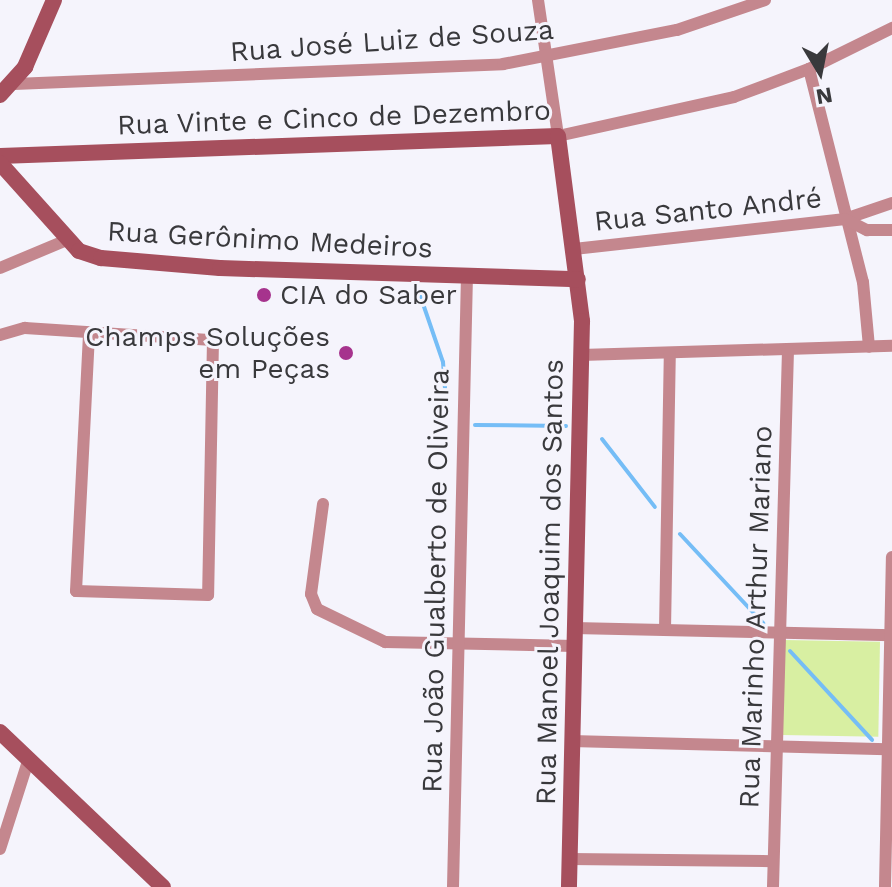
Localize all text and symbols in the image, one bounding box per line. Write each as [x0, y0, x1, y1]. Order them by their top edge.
street label: Rua José Luiz de Souza [228, 13, 556, 69]
north arrow [780, 32, 860, 112]
text: N [814, 82, 834, 110]
street label: Rua Vinte e Cinco de Dezembro [116, 94, 552, 142]
street label: Rua Santo André [592, 181, 824, 239]
street label: Rua Gerônimo Medeiros [106, 215, 434, 265]
place label: CIA do Saber [280, 278, 458, 312]
marker: CIA do Saber [255, 286, 273, 304]
place label: Champs Soluções em Peças [85, 320, 330, 386]
marker: Champs Soluções em Peças [337, 344, 355, 362]
street label: Rua Manoel Joaquim dos Santos [529, 358, 571, 806]
street label: Rua João Gualberto de Oliveira [415, 368, 457, 794]
street label: Rua Marinho Arthur Mariano [732, 424, 780, 810]

